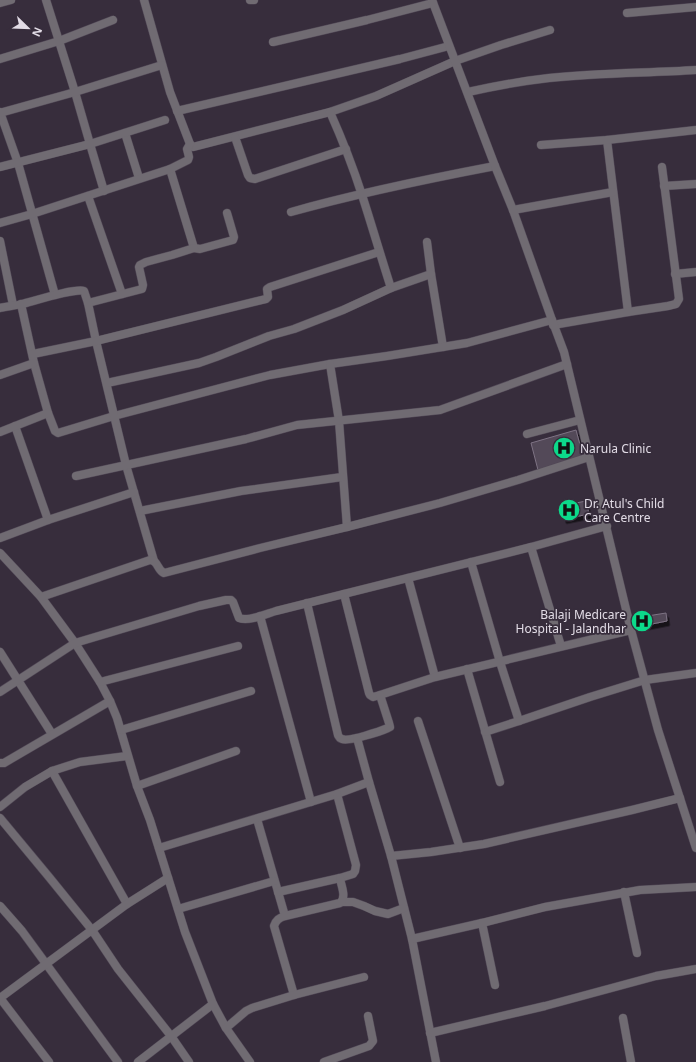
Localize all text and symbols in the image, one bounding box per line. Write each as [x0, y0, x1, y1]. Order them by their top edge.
north arrow [8, 8, 48, 48]
text: N [29, 25, 46, 39]
hospital icon: Narula Clinic [551, 435, 577, 461]
place label: Narula Clinic [580, 440, 651, 457]
place label: Dr. Atul's Child Care Centre [584, 495, 664, 526]
hospital icon: Dr. Atul's Child Care Centre [556, 497, 582, 523]
place label: Balaji Medicare Hospital - Jalandhar [516, 606, 626, 637]
hospital icon: Balaji Medicare Hospital - Jalandhar [629, 608, 655, 634]

